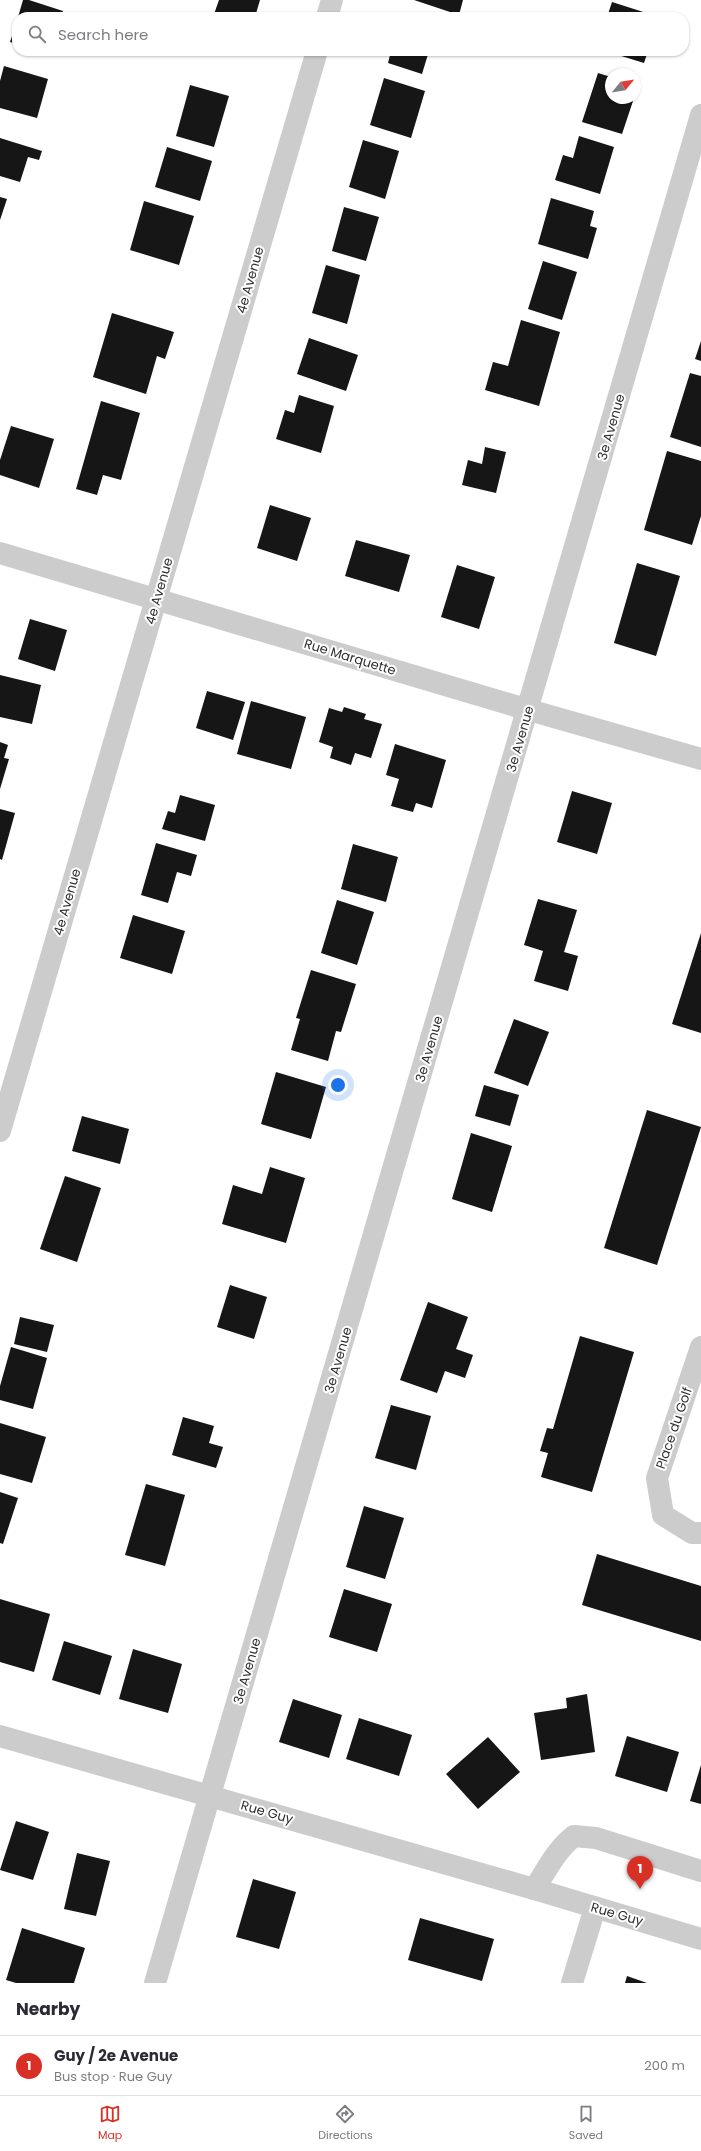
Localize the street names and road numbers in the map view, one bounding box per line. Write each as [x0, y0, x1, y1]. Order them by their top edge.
street label: 4e Avenue [231, 244, 269, 316]
street label: 3e Avenue [592, 392, 630, 462]
street label: 4e Avenue [140, 555, 178, 627]
street label: Rue Marquette [302, 634, 398, 680]
street label: 3e Avenue [501, 704, 539, 774]
street label: 4e Avenue [48, 866, 86, 938]
street label: 3e Avenue [410, 1014, 448, 1084]
street label: 3e Avenue [319, 1325, 357, 1395]
street label: Place du Golf [651, 1385, 697, 1471]
street label: 3e Avenue [228, 1636, 266, 1706]
street label: Rue Guy [239, 1795, 296, 1829]
street label: Rue Guy [589, 1897, 646, 1931]

